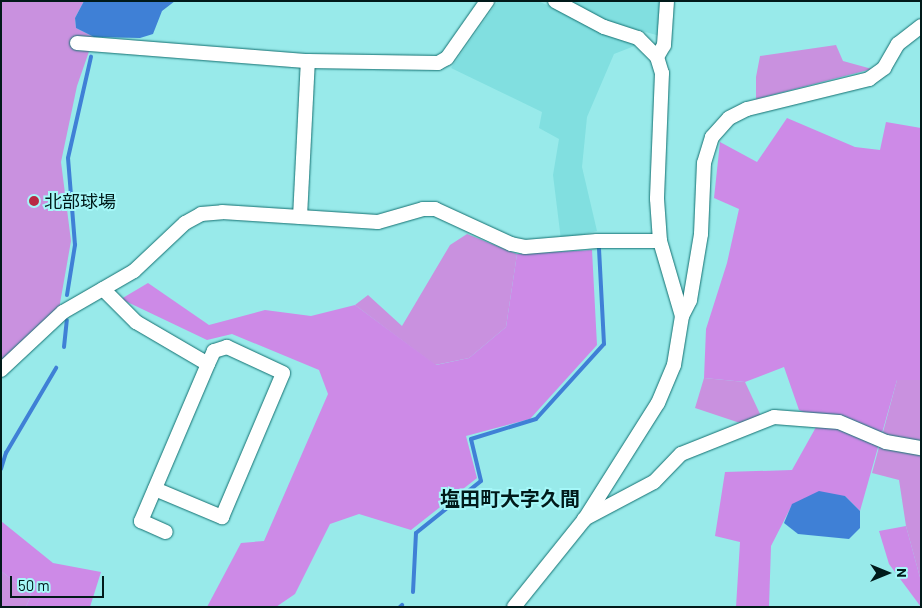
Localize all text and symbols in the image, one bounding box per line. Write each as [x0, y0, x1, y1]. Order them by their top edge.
place label: 北部球場 [44, 190, 116, 212]
marker: 北部球場 [28, 195, 40, 207]
district label: 塩田町大字久間 [440, 486, 580, 510]
north arrow [862, 548, 912, 598]
scale bar [12, 566, 106, 598]
text: N [894, 568, 911, 578]
text: 50 m [18, 576, 50, 594]

